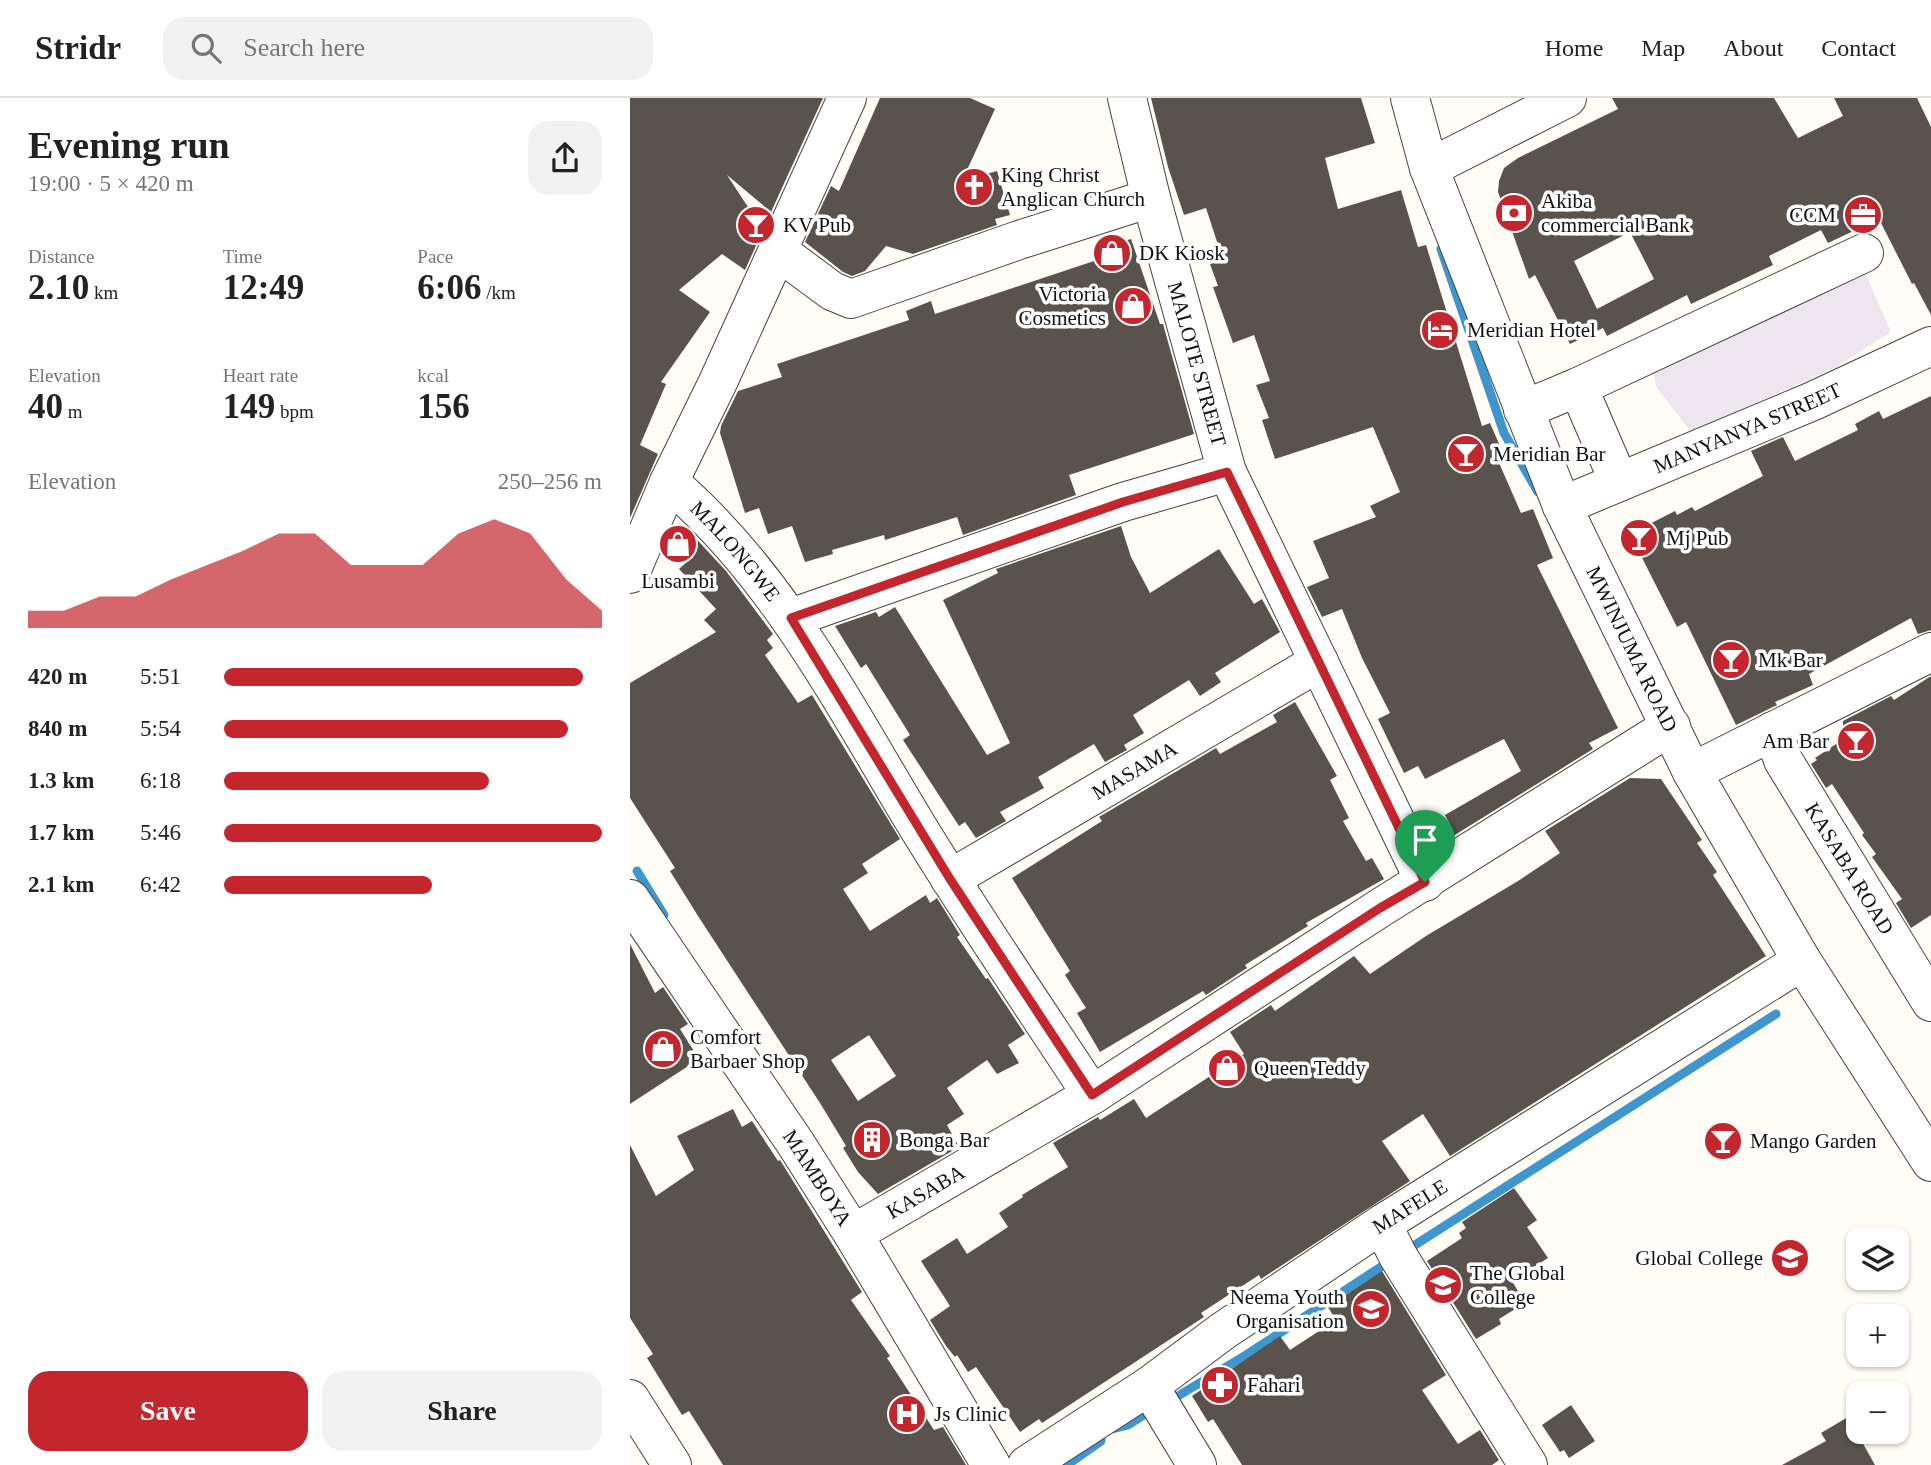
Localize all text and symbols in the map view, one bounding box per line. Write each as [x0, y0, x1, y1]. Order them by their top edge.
search box [163, 17, 653, 80]
icon: search [187, 29, 225, 67]
text: Stridr [35, 30, 121, 66]
text: Search here [243, 33, 365, 62]
text: Home [1545, 35, 1603, 61]
text: Map [1641, 35, 1685, 61]
text: About [1723, 35, 1783, 61]
text: Contact [1821, 35, 1896, 61]
button: share [528, 121, 602, 195]
text: Evening run [28, 124, 230, 166]
place label: King Christ Anglican Church [1001, 163, 1146, 211]
church icon: King Christ Anglican Church [953, 166, 995, 208]
text: 19:00 · 5 × 420 m [28, 171, 194, 196]
place label: Akiba commercial Bank [1541, 189, 1690, 237]
bank icon: Akiba commercial Bank [1493, 192, 1535, 234]
office icon: CCM [1842, 194, 1884, 236]
place label: CCM [1789, 203, 1836, 227]
bar icon: KV Pub [735, 204, 777, 246]
place label: KV Pub [783, 213, 851, 237]
shop icon: DK Kiosk [1091, 232, 1133, 274]
place label: DK Kiosk [1139, 241, 1225, 265]
text: Distance [28, 246, 94, 267]
text: Time [223, 246, 262, 267]
text: Pace [417, 246, 453, 267]
text: 2.10 [28, 268, 89, 307]
text: 12:49 [223, 268, 304, 307]
text: 6:06 [417, 268, 481, 307]
street label: MALOTE STREET [1163, 279, 1231, 449]
text: km [89, 282, 118, 303]
text: /km [481, 282, 516, 303]
place label: Victoria Cosmetics [1019, 282, 1107, 330]
shop icon: Victoria Cosmetics [1112, 285, 1154, 327]
hotel icon: Meridian Hotel [1419, 309, 1461, 351]
place label: Meridian Hotel [1467, 318, 1596, 342]
text: Elevation [28, 365, 101, 386]
text: Heart rate [223, 365, 298, 386]
text: kcal [417, 365, 449, 386]
street label: MANYANYA STREET [1650, 378, 1845, 478]
text: 40 [28, 387, 63, 426]
text: 149 [223, 387, 275, 426]
text: 156 [417, 387, 470, 426]
text: m [63, 401, 83, 422]
text: bpm [275, 401, 314, 422]
bar icon: Meridian Bar [1445, 433, 1487, 475]
place label: Meridian Bar [1493, 442, 1606, 466]
text: Elevation [28, 469, 116, 494]
text: 250–256 m [498, 469, 602, 494]
street label: MALONGWE [686, 496, 785, 606]
bar icon: Mj Pub [1618, 517, 1660, 559]
shop icon: Lusambi [657, 523, 699, 565]
place label: Mj Pub [1666, 526, 1728, 550]
street label: MWINJUMA ROAD [1581, 562, 1683, 736]
place label: Lusambi [641, 569, 715, 593]
bar icon: Mk Bar [1710, 639, 1752, 681]
place label: Mk Bar [1758, 648, 1823, 672]
text: 420 m [28, 664, 87, 689]
text: 5:51 [140, 664, 181, 689]
text: 840 m [28, 716, 87, 741]
text: 5:54 [140, 716, 181, 741]
bar icon: Am Bar [1835, 720, 1877, 762]
place label: Am Bar [1762, 729, 1829, 753]
street label: MASAMA [1088, 736, 1182, 805]
text: 1.3 km [28, 768, 94, 793]
text: 6:18 [140, 768, 181, 793]
street label: KASABA ROAD [1800, 798, 1899, 939]
pin [1395, 810, 1455, 882]
text: 1.7 km [28, 820, 94, 845]
text: 5:46 [140, 820, 181, 845]
icon: arrive [1406, 821, 1444, 859]
text: 2.1 km [28, 872, 94, 897]
text: 6:42 [140, 872, 181, 897]
place label: Comfort Barbaer Shop [690, 1025, 805, 1073]
shop icon: Comfort Barbaer Shop [642, 1028, 684, 1070]
shop icon: Queen Teddy [1206, 1047, 1248, 1089]
place label: Queen Teddy [1254, 1056, 1366, 1080]
building icon: Bonga Bar [851, 1119, 893, 1161]
bar icon: Mango Garden [1702, 1120, 1744, 1162]
street label: MAMBOYA [778, 1125, 857, 1231]
place label: Bonga Bar [899, 1128, 989, 1152]
place label: Mango Garden [1750, 1129, 1877, 1153]
street label: KASABA [882, 1159, 970, 1224]
street label: MAFELE [1368, 1174, 1452, 1239]
map controls [1846, 1227, 1909, 1444]
button: layers [1846, 1227, 1909, 1290]
school or university icon: Global College [1769, 1237, 1811, 1279]
place label: Global College [1635, 1246, 1763, 1270]
place label: The Global College [1470, 1261, 1565, 1309]
school or university icon: The Global College [1422, 1264, 1464, 1306]
place label: Neema Youth Organisation [1230, 1285, 1344, 1333]
school or university icon: Neema Youth Organisation [1350, 1288, 1392, 1330]
button: + [1846, 1304, 1909, 1367]
pharmacy icon: Fahari [1199, 1364, 1241, 1406]
button: Save [28, 1371, 308, 1451]
button: Share [322, 1371, 602, 1451]
place label: Fahari [1247, 1373, 1301, 1397]
button: − [1846, 1381, 1909, 1444]
hospital icon: Js Clinic [886, 1393, 928, 1435]
place label: Js Clinic [934, 1402, 1007, 1426]

